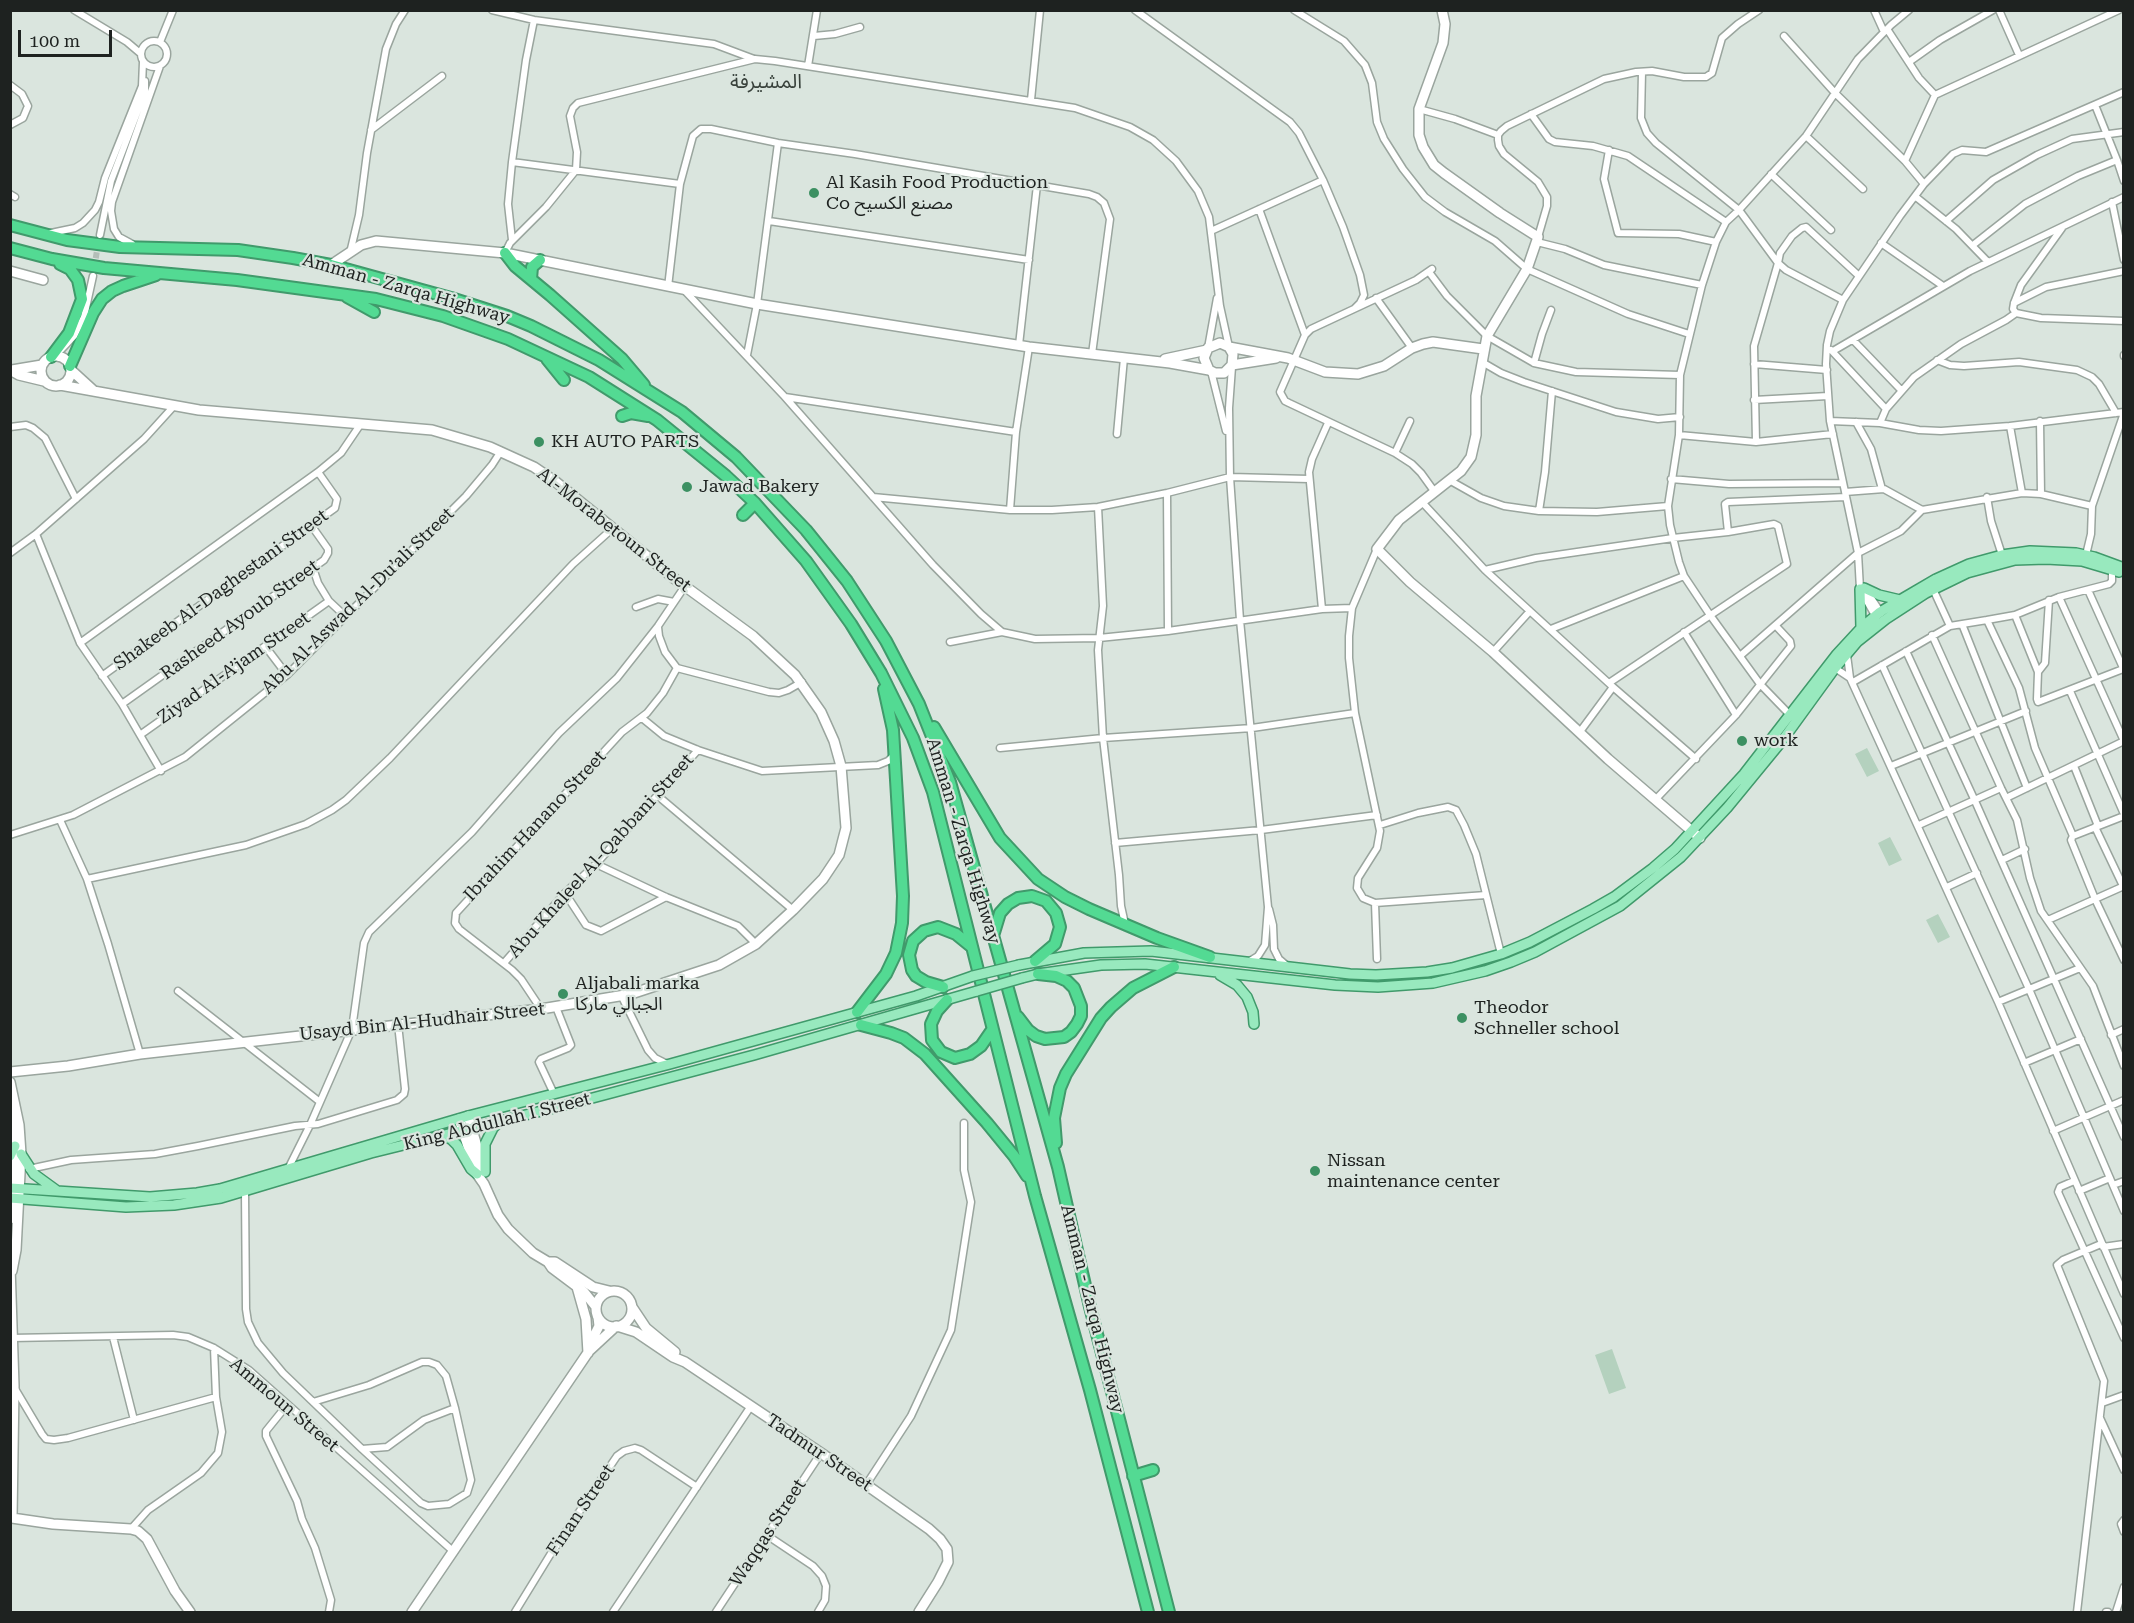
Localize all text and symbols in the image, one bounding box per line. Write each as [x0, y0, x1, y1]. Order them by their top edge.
scale bar [21, 18, 116, 56]
text: 100 m [29, 30, 80, 51]
district label: المشيرفة [730, 70, 802, 94]
place label: Al Kasih Food Production Co مصنع الكسيح [826, 172, 1048, 214]
marker: Al Kasih Food Production Co مصنع الكسيح [807, 186, 821, 200]
street label: Amman - Zarqa Highway [300, 249, 512, 329]
place label: KH AUTO PARTS [551, 431, 699, 453]
marker: KH AUTO PARTS [532, 435, 546, 449]
street label: Al-Morabetoun Street [533, 463, 695, 597]
place label: Jawad Bakery [699, 476, 819, 498]
marker: Jawad Bakery [680, 480, 694, 494]
street label: Abu Al-Aswad Al-Du’ali Street [257, 503, 459, 699]
street label: Shakeeb Al-Daghestani Street [110, 505, 332, 675]
street label: Rasheed Ayoub Street [157, 555, 323, 685]
street label: Ziyad Al-A’jam Street [154, 607, 314, 729]
place label: work [1754, 730, 1798, 752]
marker: work [1735, 734, 1749, 748]
street label: Amman - Zarqa Highway [921, 735, 1005, 947]
street label: Ibrahim Hanano Street [459, 746, 611, 906]
street label: Abu Khaleel Al-Qabbani Street [504, 750, 698, 962]
place label: Aljabali marka الجبالي ماركا [575, 973, 700, 1016]
marker: Aljabali marka الجبالي ماركا [556, 987, 570, 1001]
place label: Theodor Schneller school [1474, 997, 1619, 1040]
street label: Usayd Bin Al-Hudhair Street [298, 998, 546, 1046]
marker: Theodor Schneller school [1455, 1011, 1469, 1025]
street label: King Abdullah I Street [401, 1088, 593, 1156]
place label: Nissan maintenance center [1327, 1150, 1500, 1192]
marker: Nissan maintenance center [1308, 1164, 1322, 1178]
street label: Amman - Zarqa Highway [1056, 1202, 1128, 1416]
street label: Ammoun Street [225, 1353, 343, 1457]
street label: Tadmur Street [762, 1410, 876, 1496]
street label: Finan Street [542, 1460, 620, 1560]
street label: Waqqas Street [725, 1475, 811, 1591]

